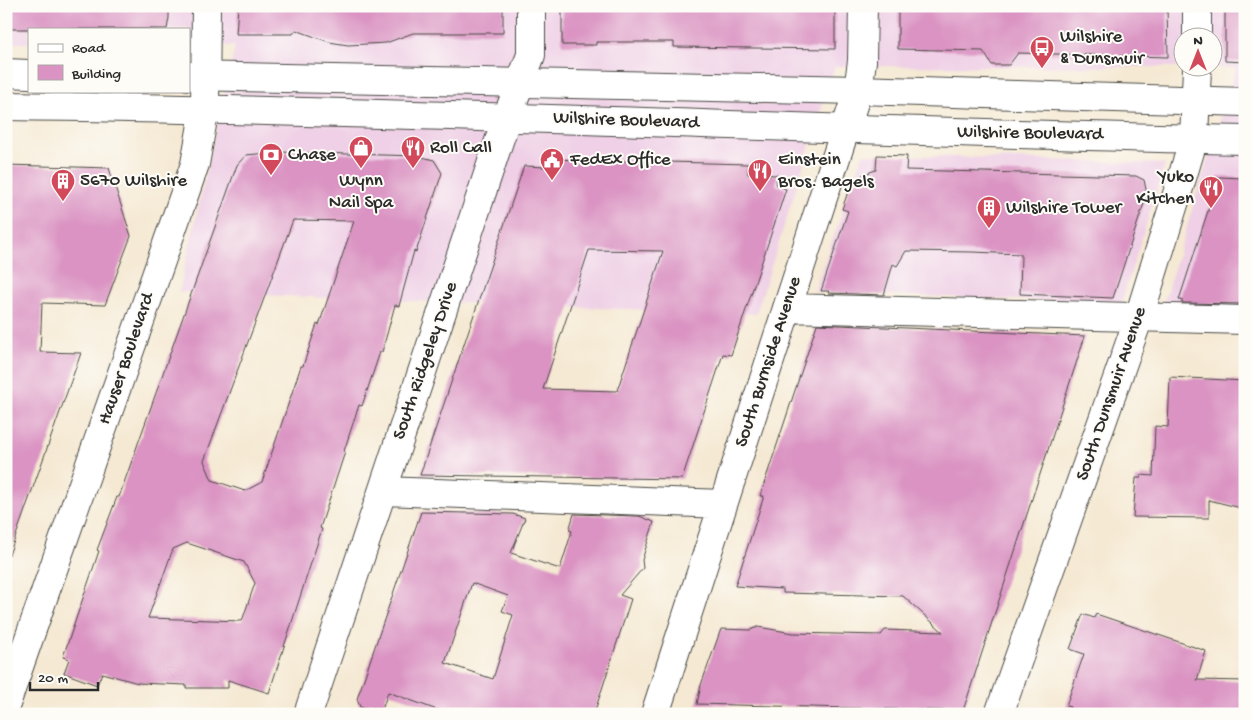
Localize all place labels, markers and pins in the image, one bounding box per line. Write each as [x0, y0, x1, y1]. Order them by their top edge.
place label: Wilshire & Dunsmuir [1060, 26, 1146, 71]
bus stop icon: Wilshire & Dunsmuir [1029, 35, 1055, 69]
shop icon: Wynn Nail Spa [348, 135, 374, 169]
restaurant icon: Roll Call [400, 135, 426, 169]
place label: Roll Call [430, 137, 492, 160]
bank icon: Chase [258, 142, 284, 176]
place label: Chase [288, 144, 336, 167]
public building icon: FedEx Office [539, 147, 565, 181]
place label: FedEx Office [569, 149, 671, 172]
place label: Einstein Bros. Bagels [777, 149, 875, 194]
restaurant icon: Einstein Bros. Bagels [747, 158, 773, 192]
place label: Yuko Kitchen [1136, 166, 1194, 211]
building icon: 5670 Wilshire [50, 168, 76, 202]
place label: 5670 Wilshire [80, 170, 187, 193]
place label: Wynn Nail Spa [329, 170, 395, 215]
restaurant icon: Yuko Kitchen [1198, 175, 1224, 209]
building icon: Wilshire Tower [976, 195, 1002, 229]
place label: Wilshire Tower [1006, 197, 1124, 220]

